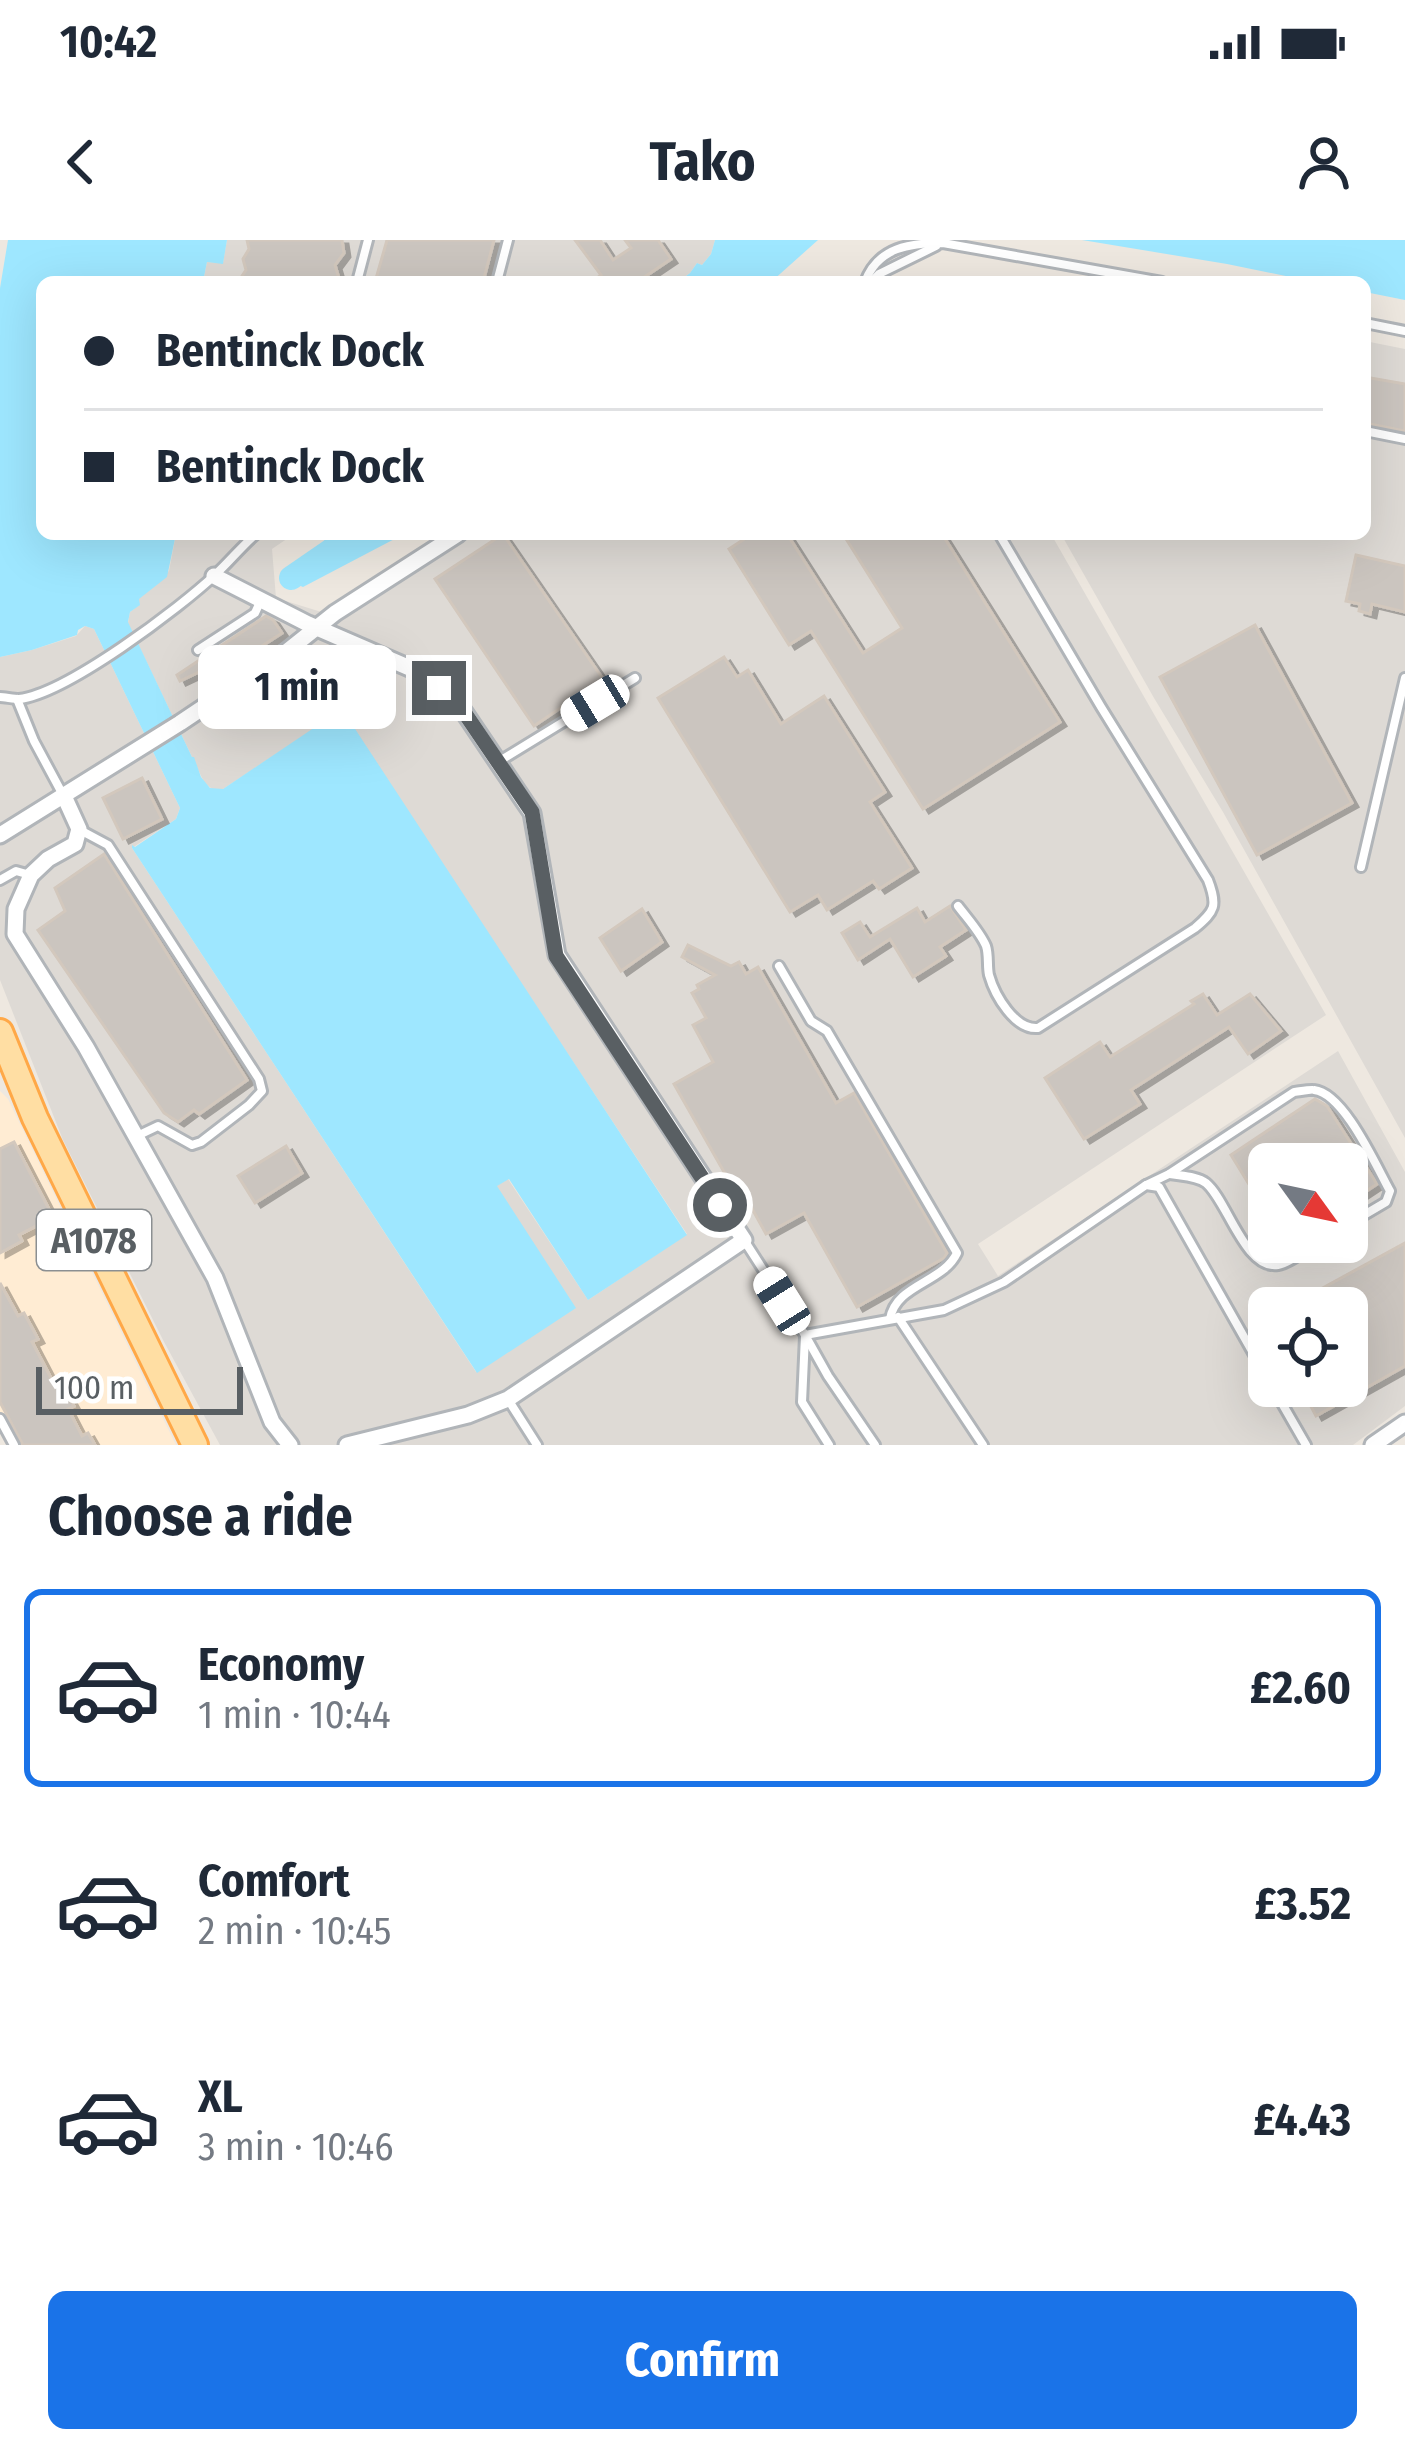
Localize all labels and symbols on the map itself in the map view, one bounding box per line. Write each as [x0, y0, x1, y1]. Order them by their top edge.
callout: 1 min [199, 646, 397, 730]
route end [412, 661, 466, 715]
car [555, 669, 635, 737]
north arrow [1248, 1143, 1368, 1263]
route start [693, 1178, 747, 1232]
road number: A1078 [37, 1210, 151, 1270]
car [748, 1261, 816, 1341]
scale bar [36, 1361, 243, 1414]

